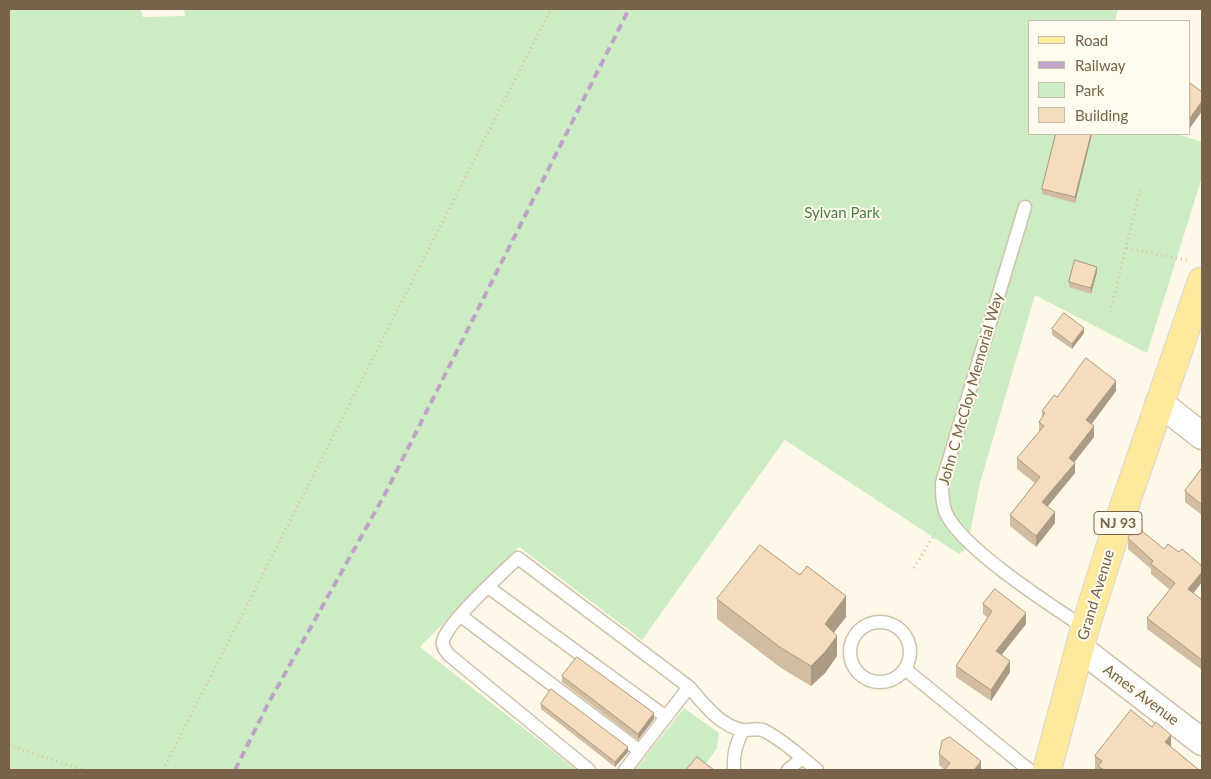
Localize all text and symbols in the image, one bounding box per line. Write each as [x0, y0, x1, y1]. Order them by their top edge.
legend [1028, 20, 1191, 135]
text: Road [1075, 31, 1108, 49]
text: Railway [1075, 56, 1126, 74]
text: Park [1075, 81, 1104, 99]
text: Building [1075, 106, 1128, 124]
park label: Sylvan Park [804, 204, 880, 222]
street label: John C McCloy Memorial Way [935, 291, 1007, 487]
road number: NJ 93 [1094, 512, 1142, 534]
street label: Grand Avenue [1074, 547, 1118, 643]
street label: Ames Avenue [1099, 661, 1183, 729]

